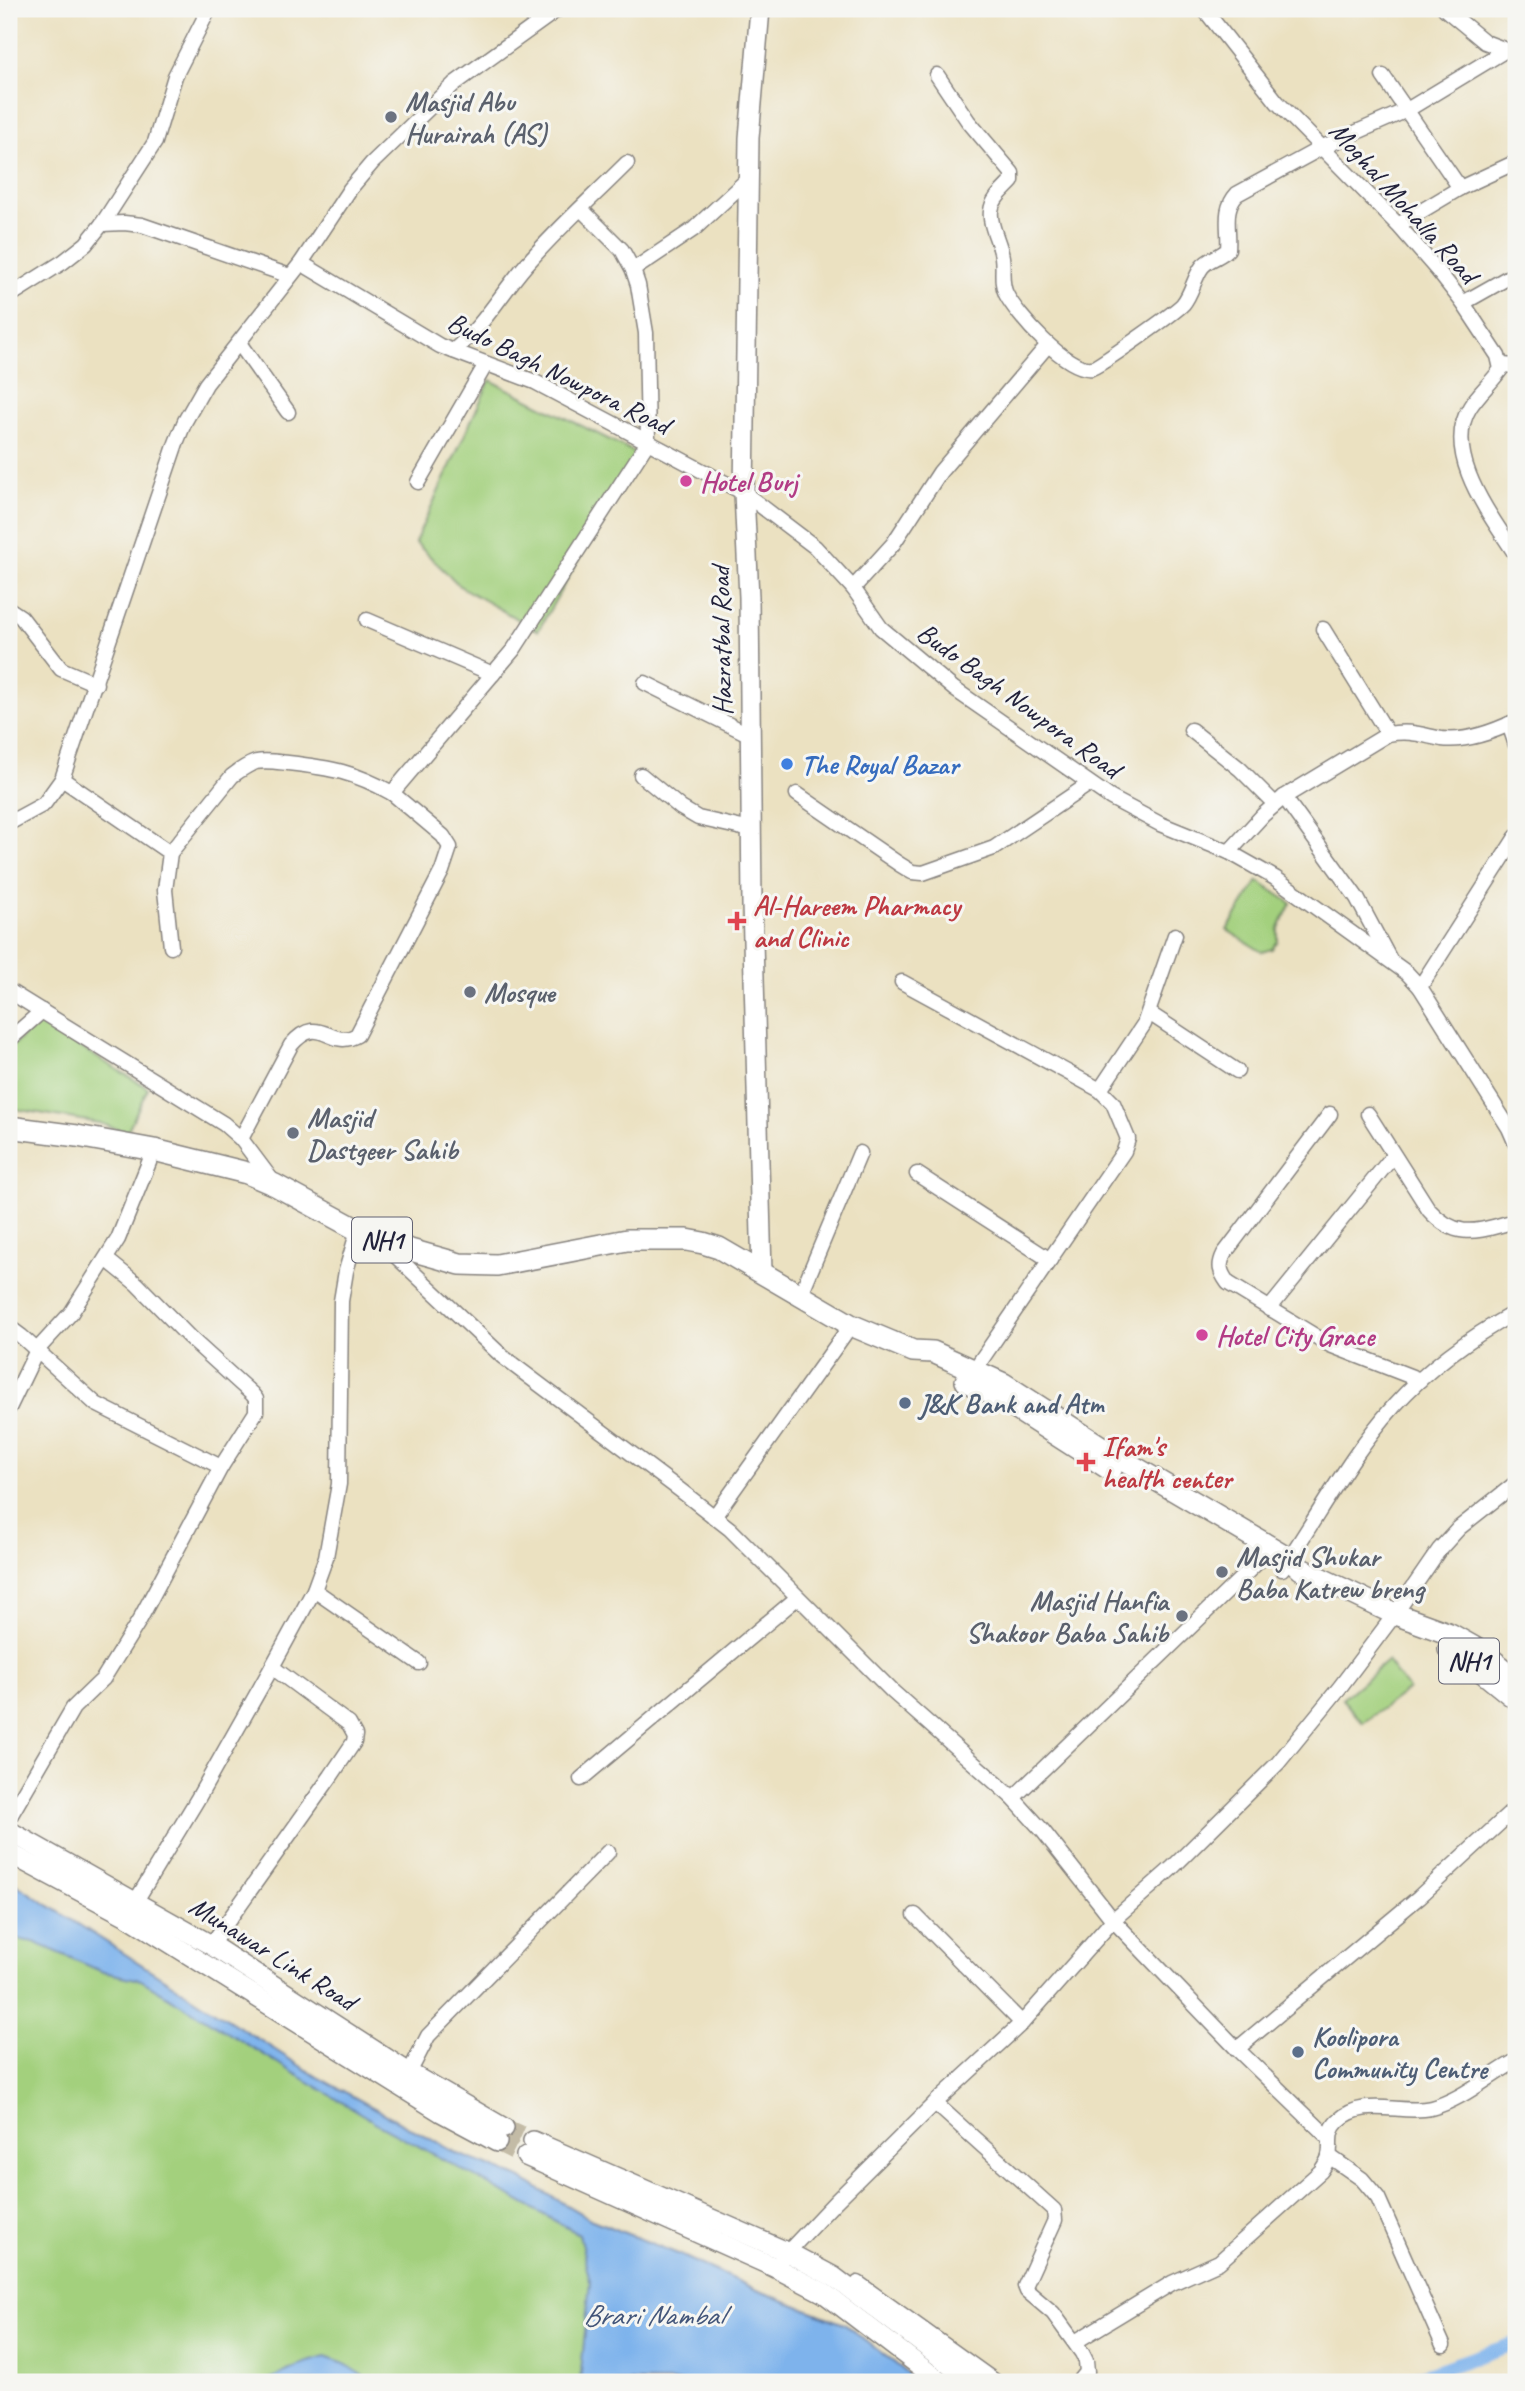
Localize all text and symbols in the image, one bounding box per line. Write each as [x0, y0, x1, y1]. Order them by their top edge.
place label: Masjid Abu Hurairah (AS) [405, 84, 548, 151]
marker: Masjid Abu Hurairah (AS) [383, 109, 399, 125]
street label: Moghal Mohalla Road [1322, 114, 1489, 293]
street label: Budo Bagh Nowpora Road [442, 304, 680, 444]
place label: Hotel Burj [700, 464, 801, 499]
marker: Hotel Burj [678, 473, 694, 489]
street label: Hazratbal Road [702, 562, 740, 716]
street label: Budo Bagh Nowpora Road [910, 614, 1131, 788]
place label: The Royal Bazar [801, 747, 961, 783]
marker: The Royal Bazar [779, 756, 795, 772]
place label: Al-Hareem Pharmacy and Clinic [753, 888, 963, 955]
marker: Al-Hareem Pharmacy and Clinic [727, 911, 747, 931]
place label: Mosque [484, 975, 557, 1010]
marker: Mosque [462, 984, 478, 1000]
place label: Masjid Dastgeer Sahib [307, 1100, 460, 1167]
marker: Masjid Dastgeer Sahib [285, 1125, 301, 1141]
road number: NH1 [352, 1218, 412, 1262]
place label: Hotel City Grace [1216, 1318, 1377, 1353]
marker: Hotel City Grace [1194, 1327, 1210, 1343]
place label: J&K Bank and Atm [917, 1386, 1106, 1421]
marker: J&K Bank and Atm [897, 1395, 913, 1411]
place label: Ifam's health center [1102, 1429, 1234, 1496]
marker: Ifam's health center [1076, 1452, 1096, 1472]
place label: Masjid Shukar Baba Katrew breng [1236, 1539, 1426, 1606]
marker: Masjid Shukar Baba Katrew breng [1214, 1564, 1230, 1580]
place label: Masjid Hanfia Shakoor Baba Sahib [966, 1583, 1171, 1650]
marker: Masjid Hanfia Shakoor Baba Sahib [1174, 1608, 1190, 1624]
road number: NH1 [1439, 1638, 1499, 1684]
street label: Munawar Link Road [183, 1888, 366, 2020]
place label: Koolipora Community Centre [1312, 2019, 1490, 2087]
marker: Koolipora Community Centre [1290, 2044, 1306, 2060]
water label: Brari Nambal [583, 2296, 733, 2334]

